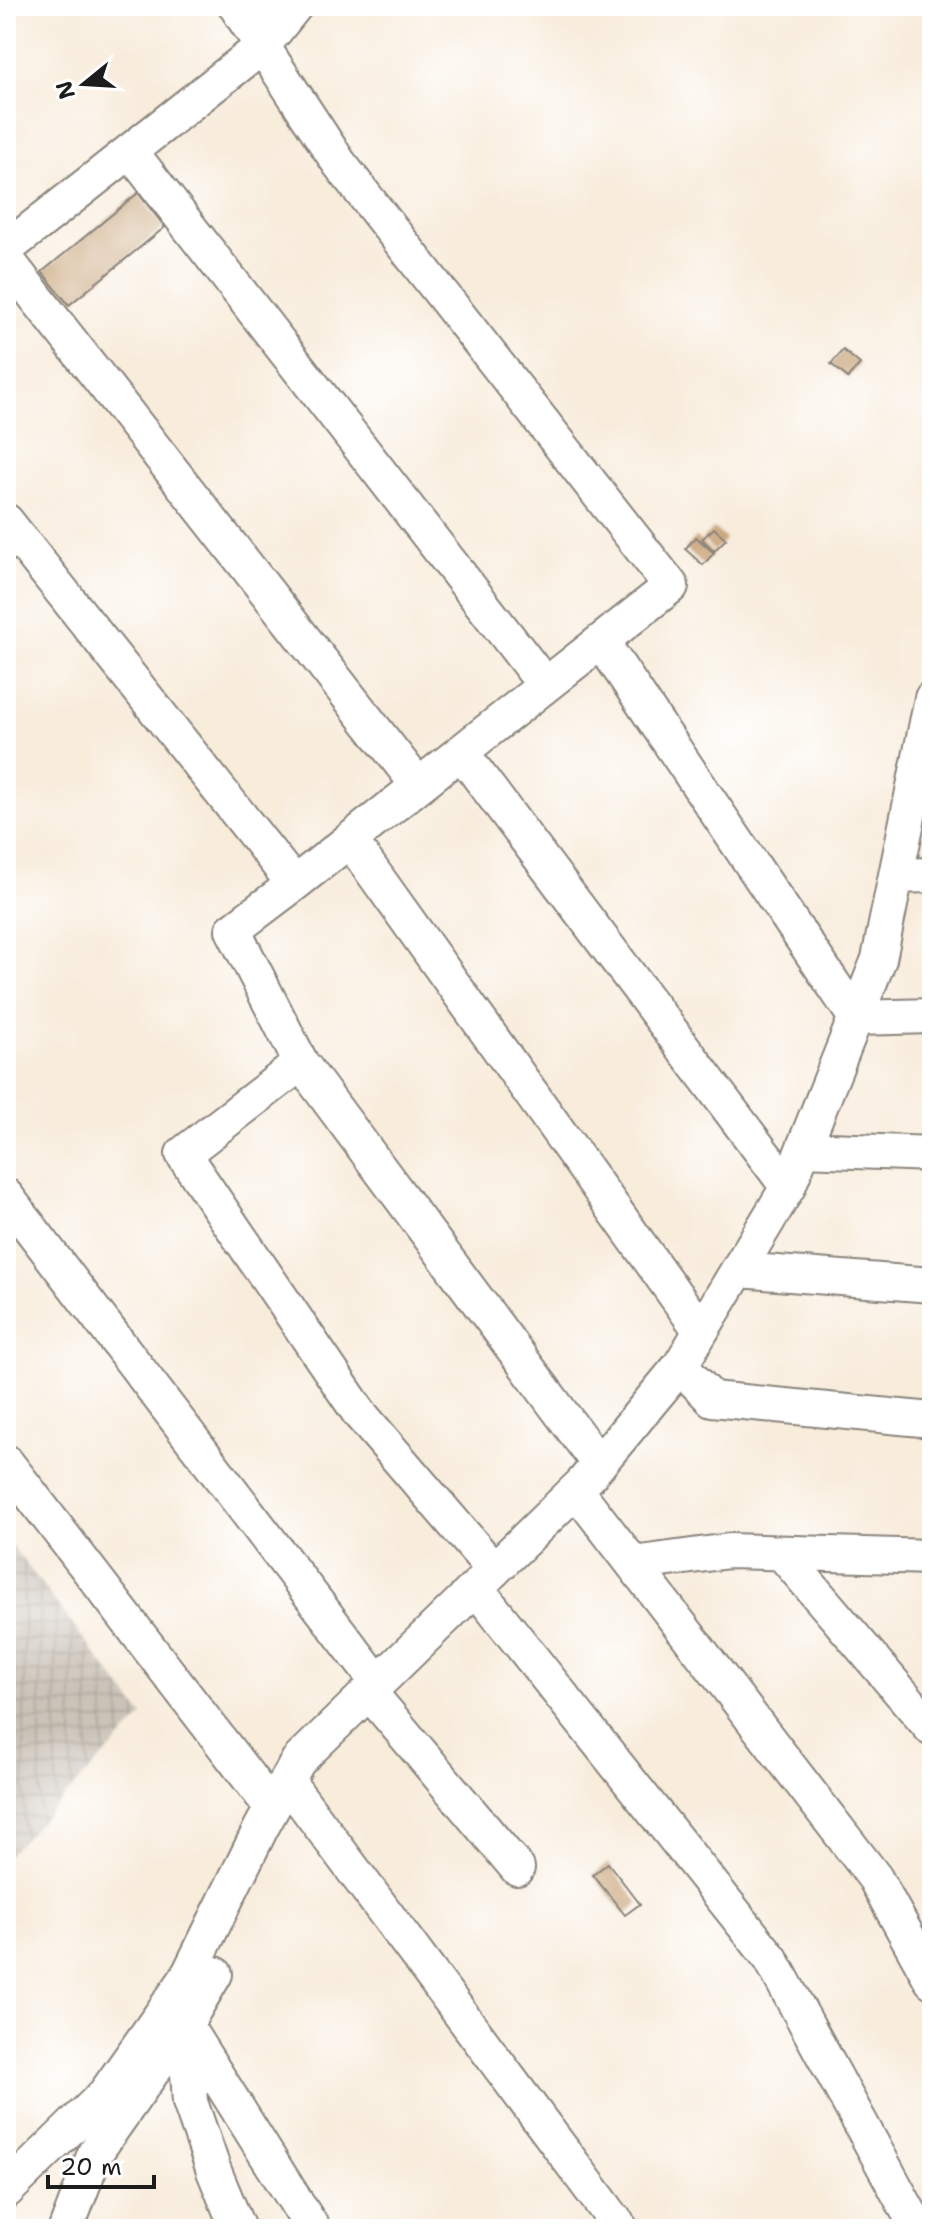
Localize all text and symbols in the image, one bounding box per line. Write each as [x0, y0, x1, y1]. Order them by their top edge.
north arrow [44, 44, 124, 124]
text: N [49, 77, 82, 103]
scale bar [48, 2139, 154, 2189]
text: 20 m [60, 2151, 122, 2183]

